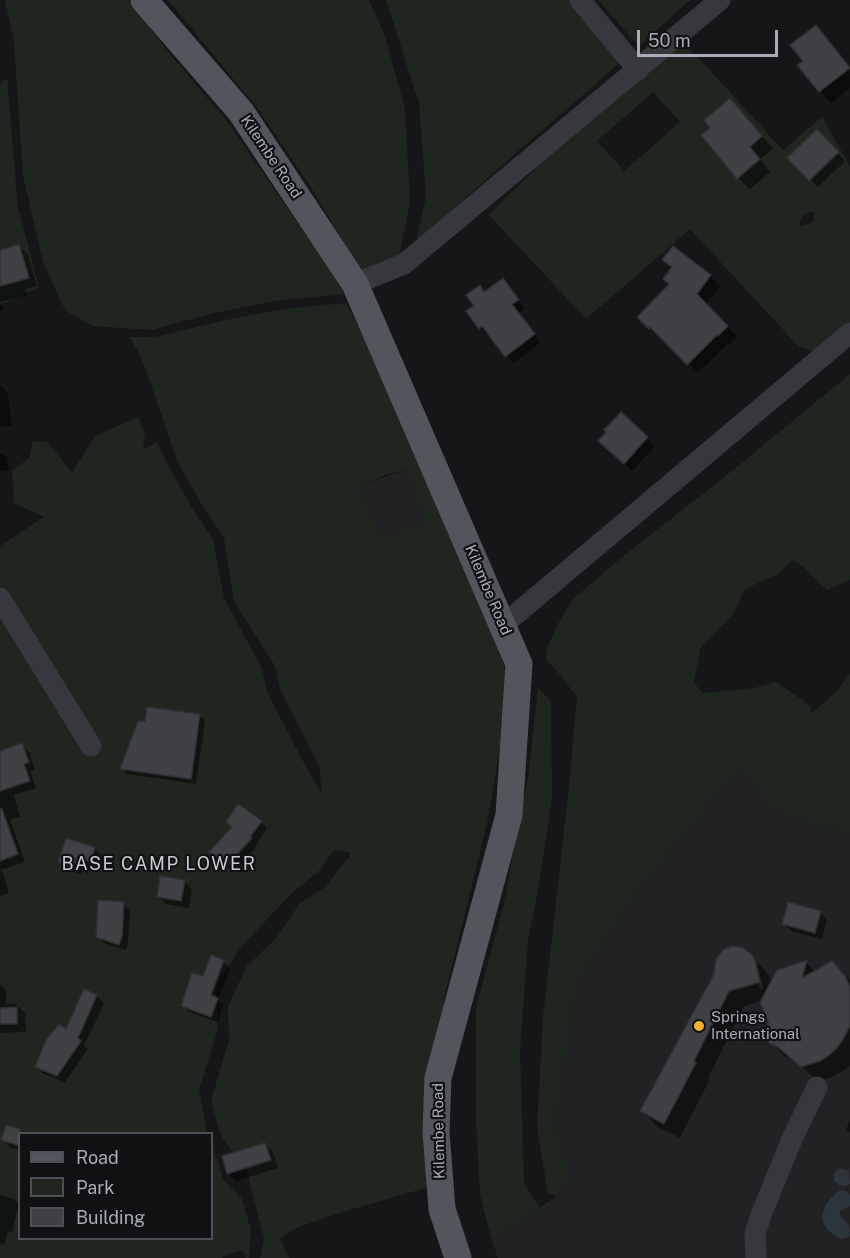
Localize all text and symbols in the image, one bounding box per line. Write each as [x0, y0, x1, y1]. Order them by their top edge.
scale bar [640, 18, 781, 56]
text: 50 m [648, 30, 691, 51]
street label: Kilembe Road [237, 112, 305, 202]
street label: Kilembe Road [461, 542, 515, 638]
district label: BASE CAMP LOWER [62, 853, 256, 875]
place label: Springs International [711, 1008, 800, 1043]
marker: Springs International [692, 1019, 706, 1033]
street label: Kilembe Road [429, 1083, 449, 1179]
legend [18, 1132, 213, 1240]
text: Road [76, 1147, 119, 1168]
text: Park [76, 1177, 114, 1198]
text: Building [76, 1207, 145, 1228]

